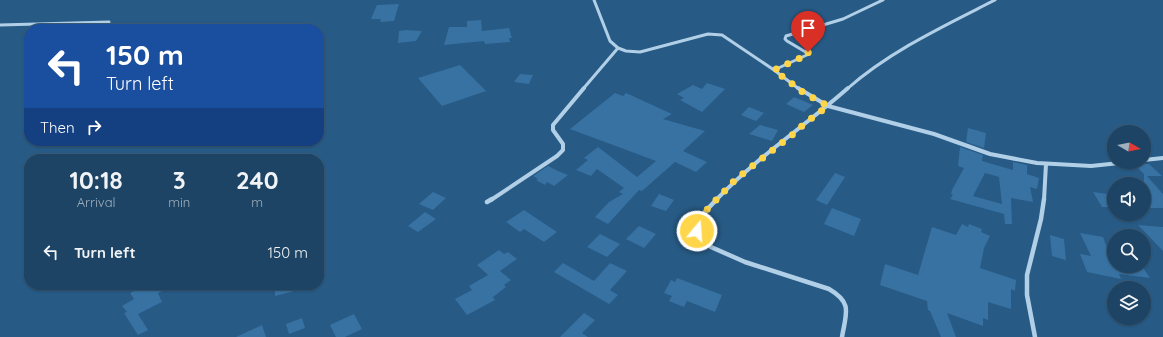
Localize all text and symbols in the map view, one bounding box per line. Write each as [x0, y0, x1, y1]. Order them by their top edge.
pin [791, 11, 825, 52]
icon: arrive [797, 17, 819, 39]
text: 150 m [106, 37, 184, 72]
icon: left [40, 40, 92, 92]
text: Turn left [106, 72, 174, 95]
icon: right [83, 116, 105, 138]
text: Then [40, 118, 75, 137]
north arrow [1107, 125, 1151, 169]
map controls [1107, 125, 1151, 325]
text: 10:18 [70, 165, 123, 195]
text: 3 [173, 165, 186, 195]
text: 240 [236, 165, 278, 195]
button: sound [1107, 177, 1151, 221]
text: Arrival [77, 194, 116, 210]
text: min [168, 194, 190, 210]
text: m [251, 194, 263, 210]
position arrow [676, 210, 718, 252]
button: search [1107, 229, 1151, 273]
icon: left [40, 241, 62, 263]
text: Turn left [74, 243, 136, 262]
text: 150 m [268, 243, 308, 262]
button: layers [1107, 281, 1151, 325]

